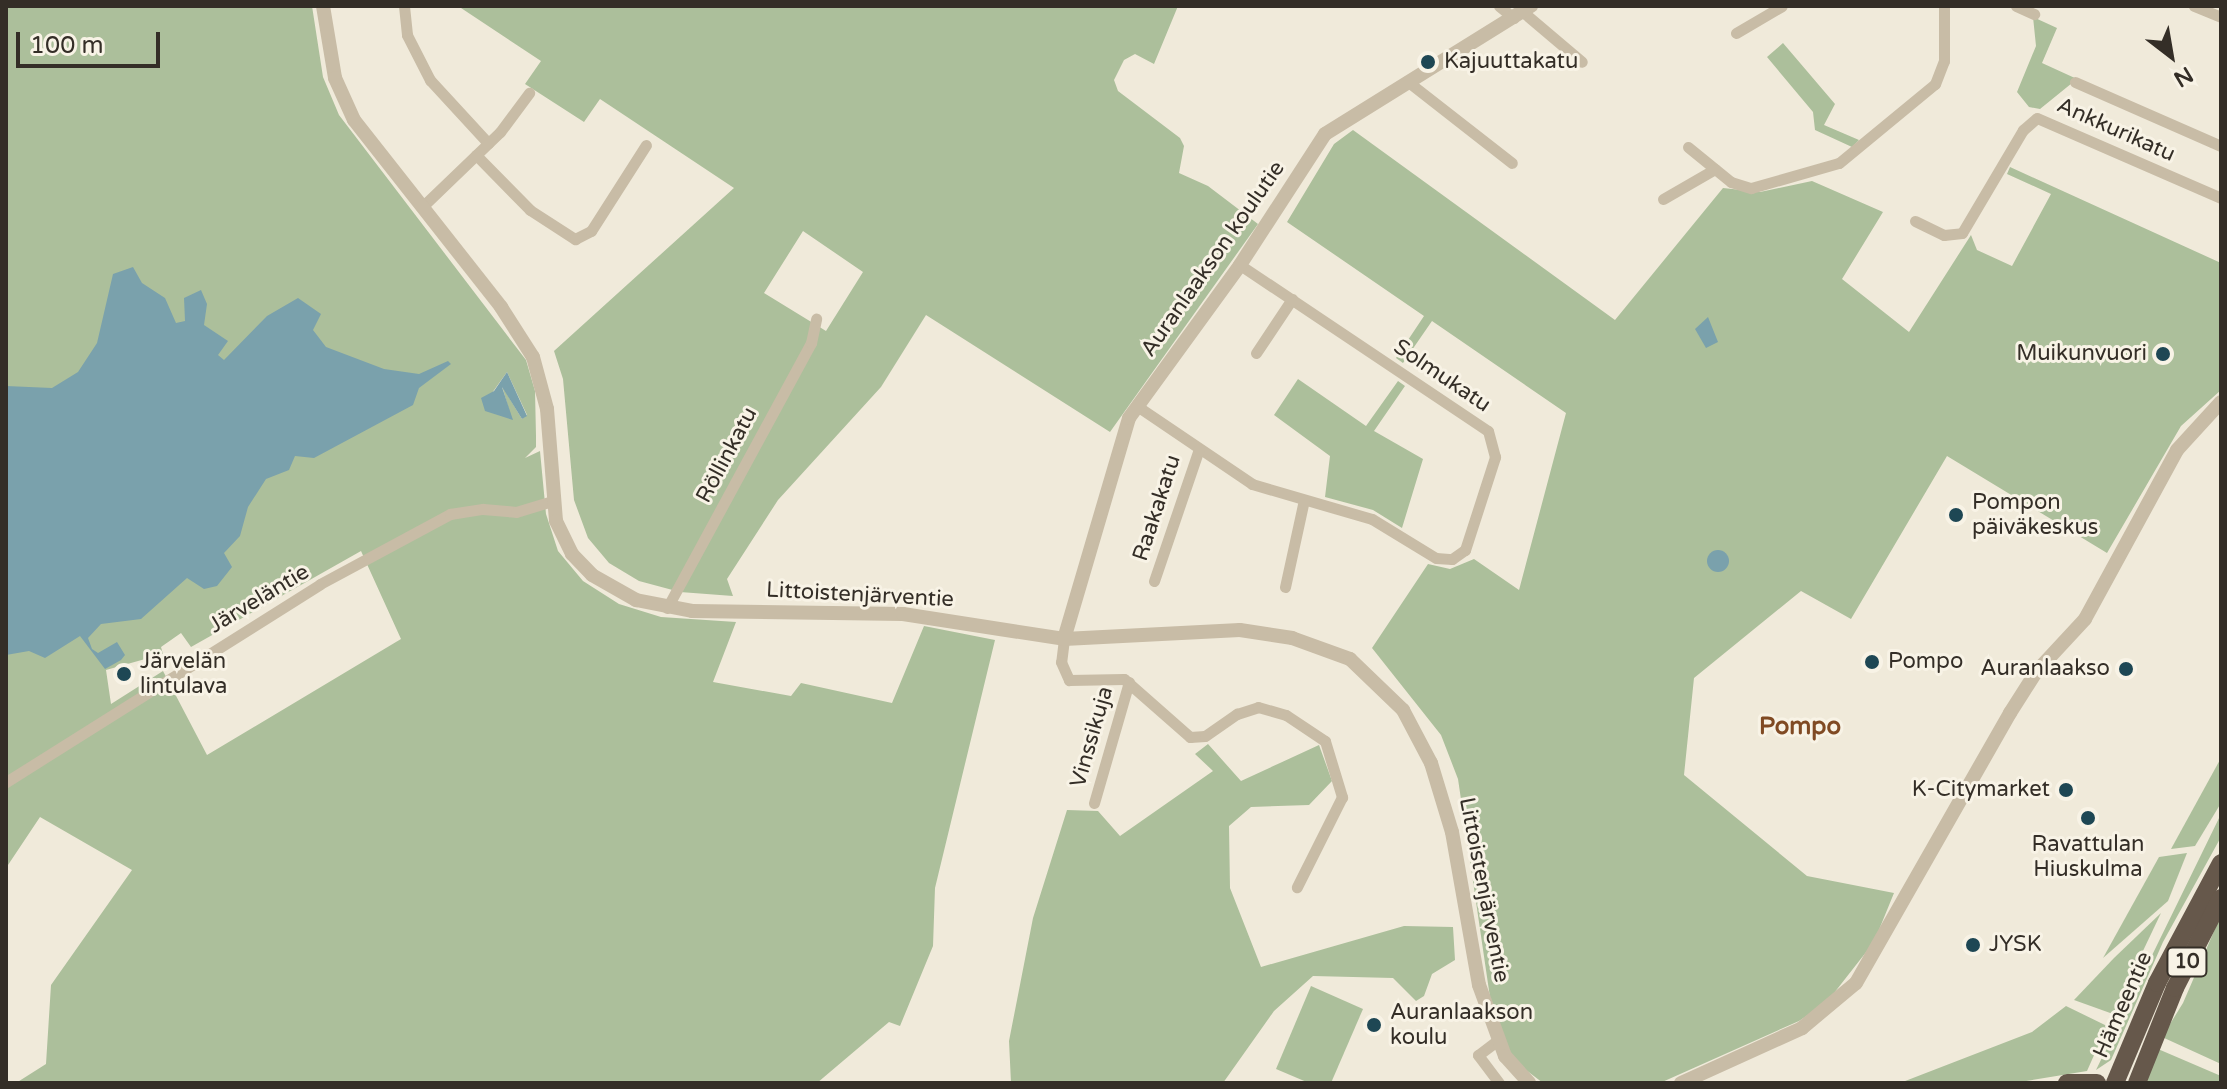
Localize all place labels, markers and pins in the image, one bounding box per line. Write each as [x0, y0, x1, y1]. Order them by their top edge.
place label: Kajuuttakatu [1444, 49, 1578, 75]
marker: Kajuuttakatu [1419, 53, 1437, 71]
place label: Muikunvuori [2016, 341, 2147, 367]
marker: Muikunvuori [2154, 345, 2172, 363]
place label: Pompon päiväkeskus [1972, 489, 2098, 540]
marker: Pompon päiväkeskus [1947, 506, 1965, 524]
place label: Järvelän lintulava [140, 648, 227, 700]
place label: Pompo [1888, 649, 1963, 675]
marker: Pompo [1863, 653, 1881, 671]
place label: Auranlaakso [1980, 656, 2110, 682]
marker: Auranlaakso [2117, 660, 2135, 678]
marker: Järvelän lintulava [115, 665, 133, 683]
place label: K-Citymarket [1912, 777, 2050, 803]
marker: K-Citymarket [2057, 781, 2075, 799]
marker: Ravattulan Hiuskulma [2079, 809, 2097, 827]
place label: Ravattulan Hiuskulma [2032, 831, 2144, 882]
place label: JYSK [1989, 932, 2041, 958]
marker: JYSK [1964, 936, 1982, 954]
place label: Auranlaakson koulu [1390, 999, 1533, 1050]
marker: Auranlaakson koulu [1365, 1016, 1383, 1034]

